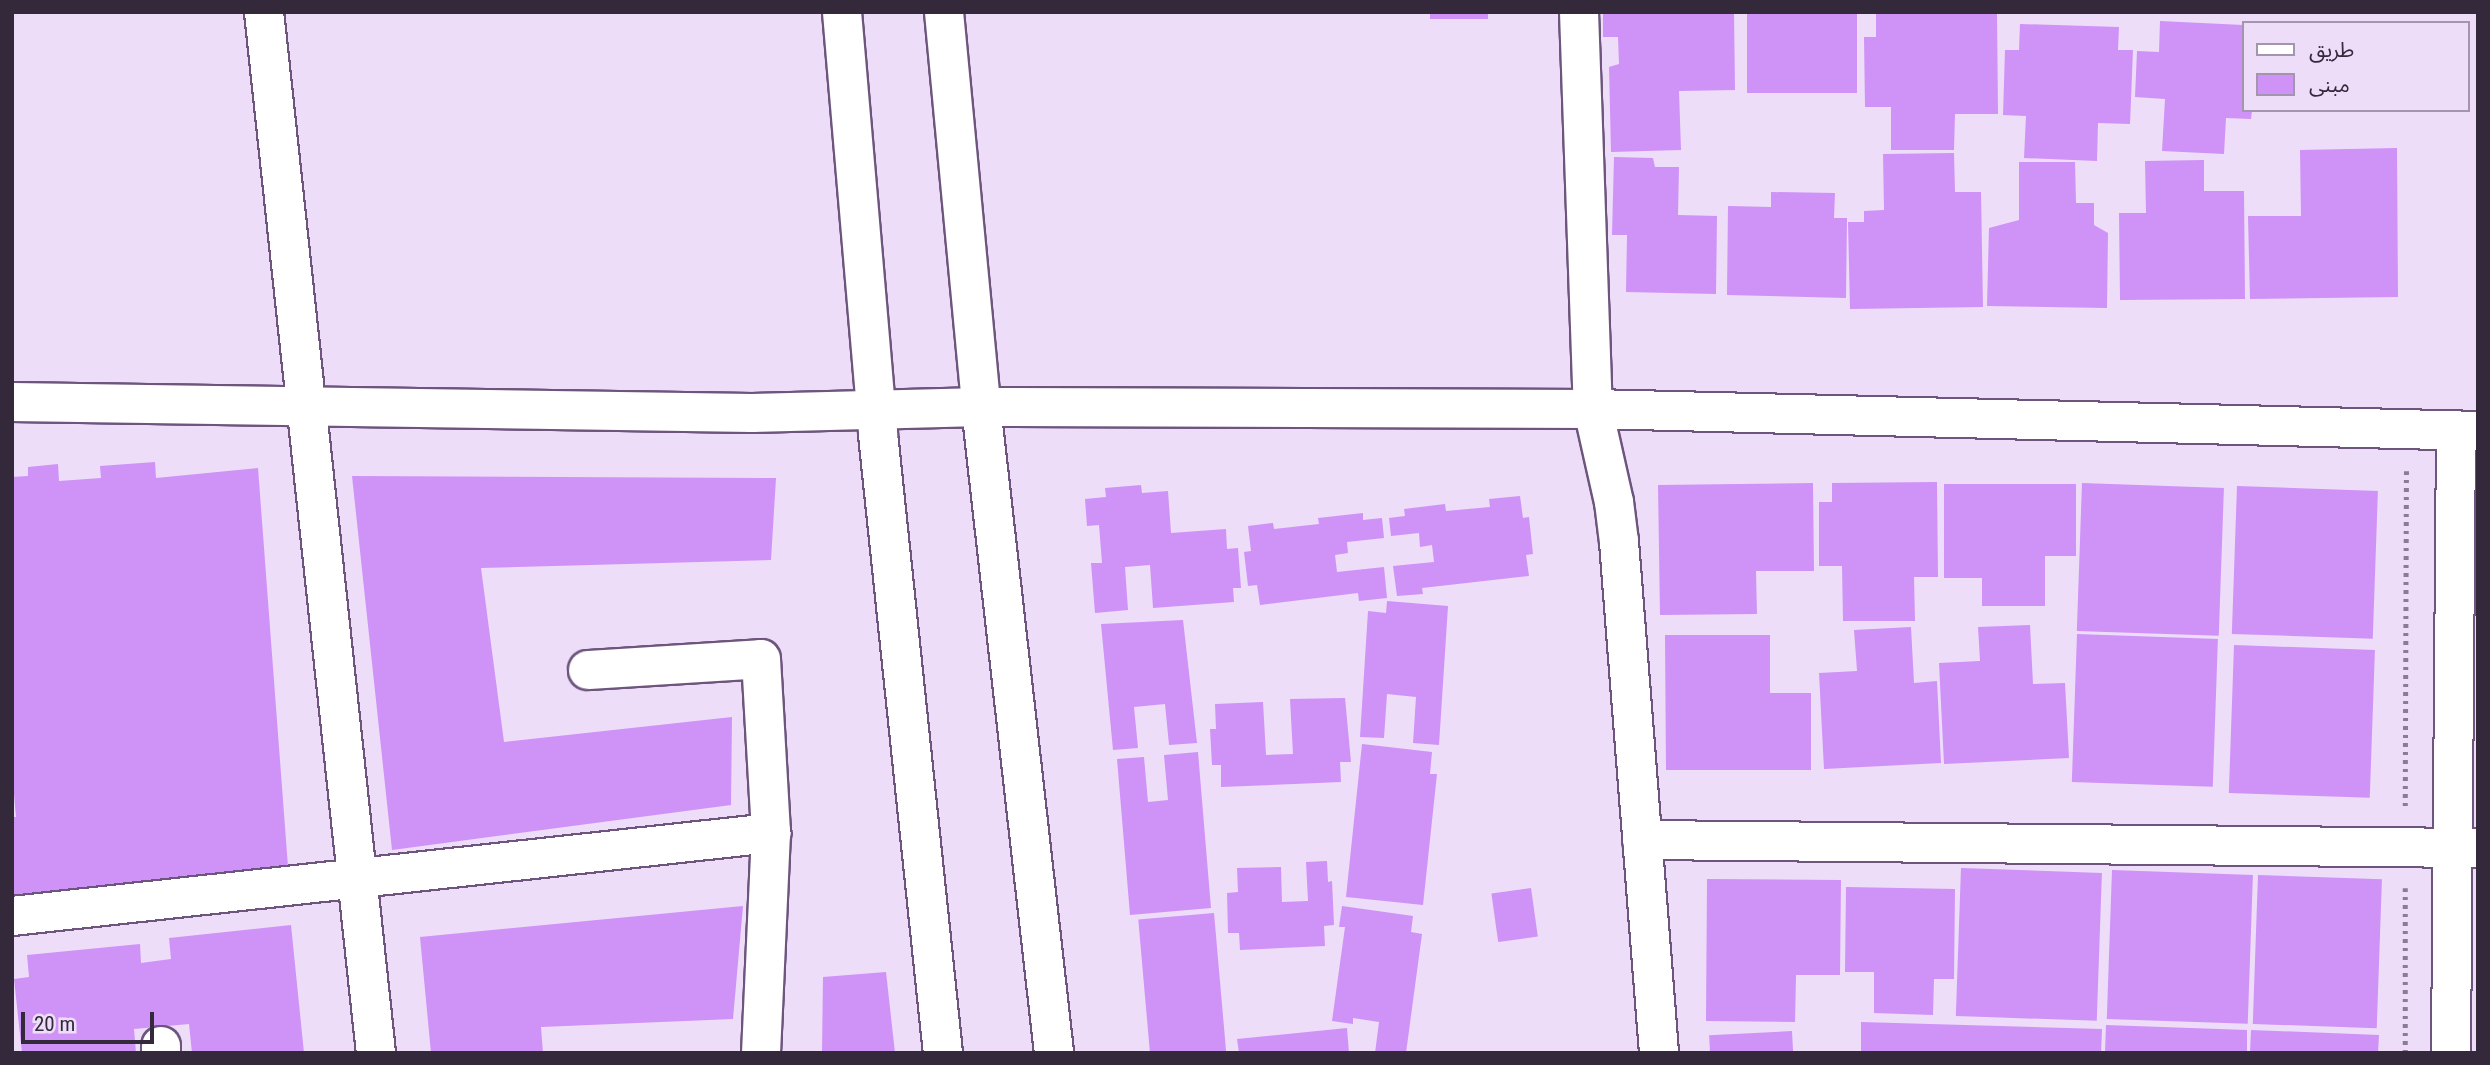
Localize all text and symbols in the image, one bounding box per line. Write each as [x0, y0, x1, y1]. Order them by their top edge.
legend [2242, 21, 2469, 112]
text: طريق [2309, 38, 2354, 62]
text: مبنى [2309, 73, 2350, 97]
scale bar [24, 998, 158, 1042]
text: 20 m [34, 1012, 75, 1036]

